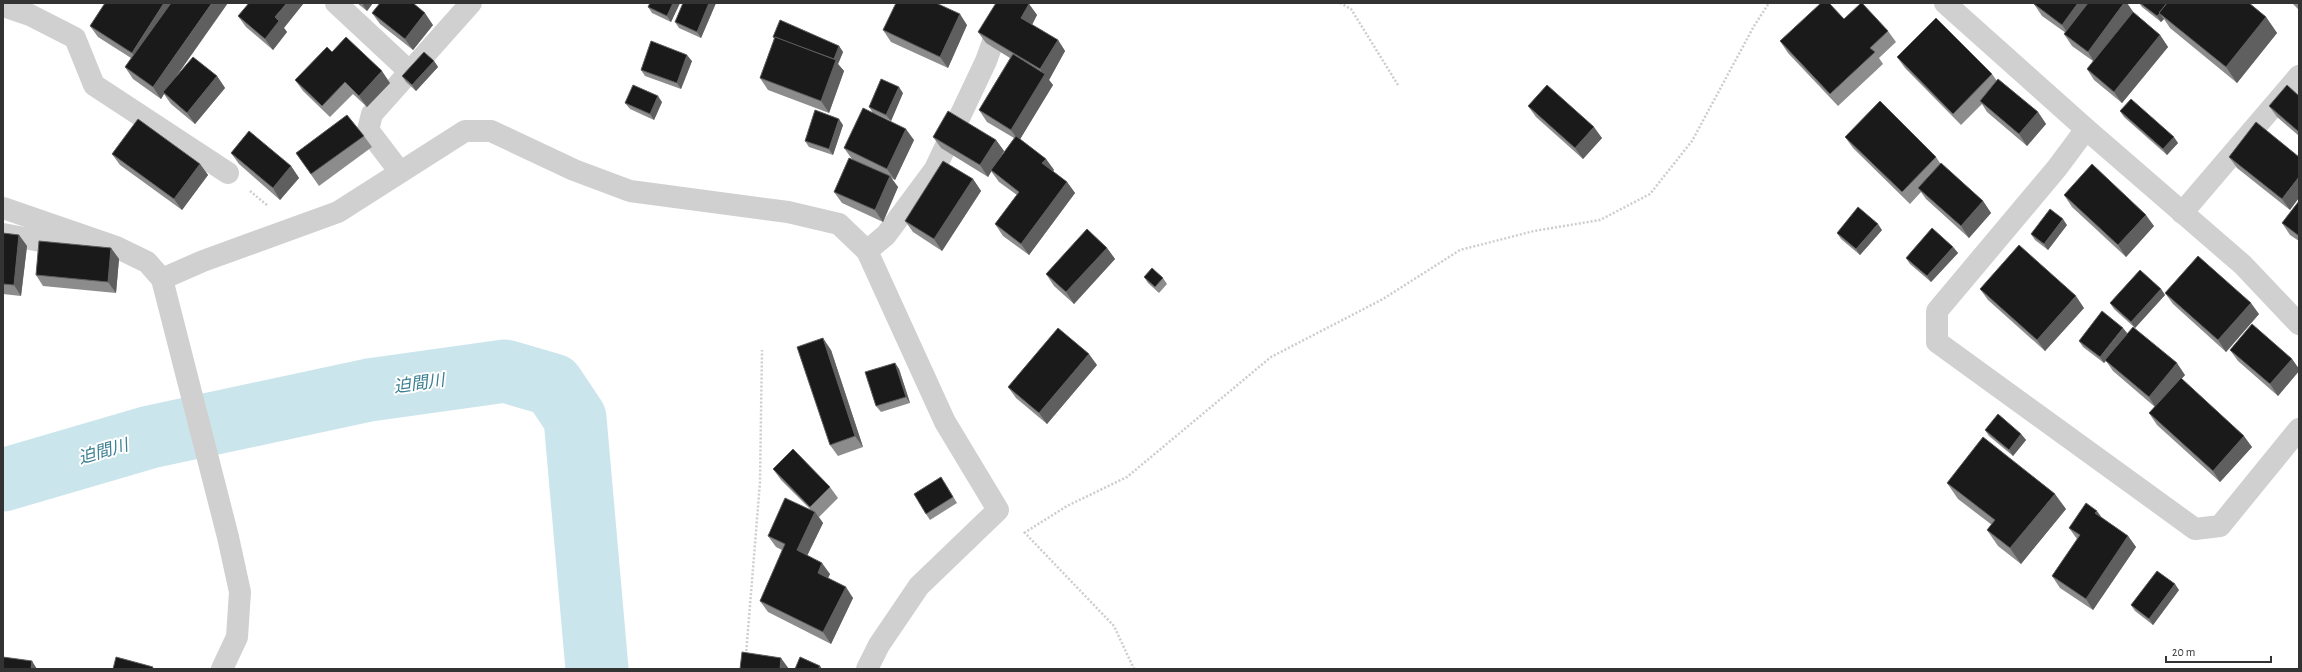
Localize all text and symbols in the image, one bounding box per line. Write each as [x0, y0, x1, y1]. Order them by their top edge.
water label: 迫間川 [392, 370, 447, 395]
water label: 迫間川 [76, 435, 132, 467]
scale bar [2166, 638, 2271, 664]
text: 20 m [2172, 646, 2195, 658]

